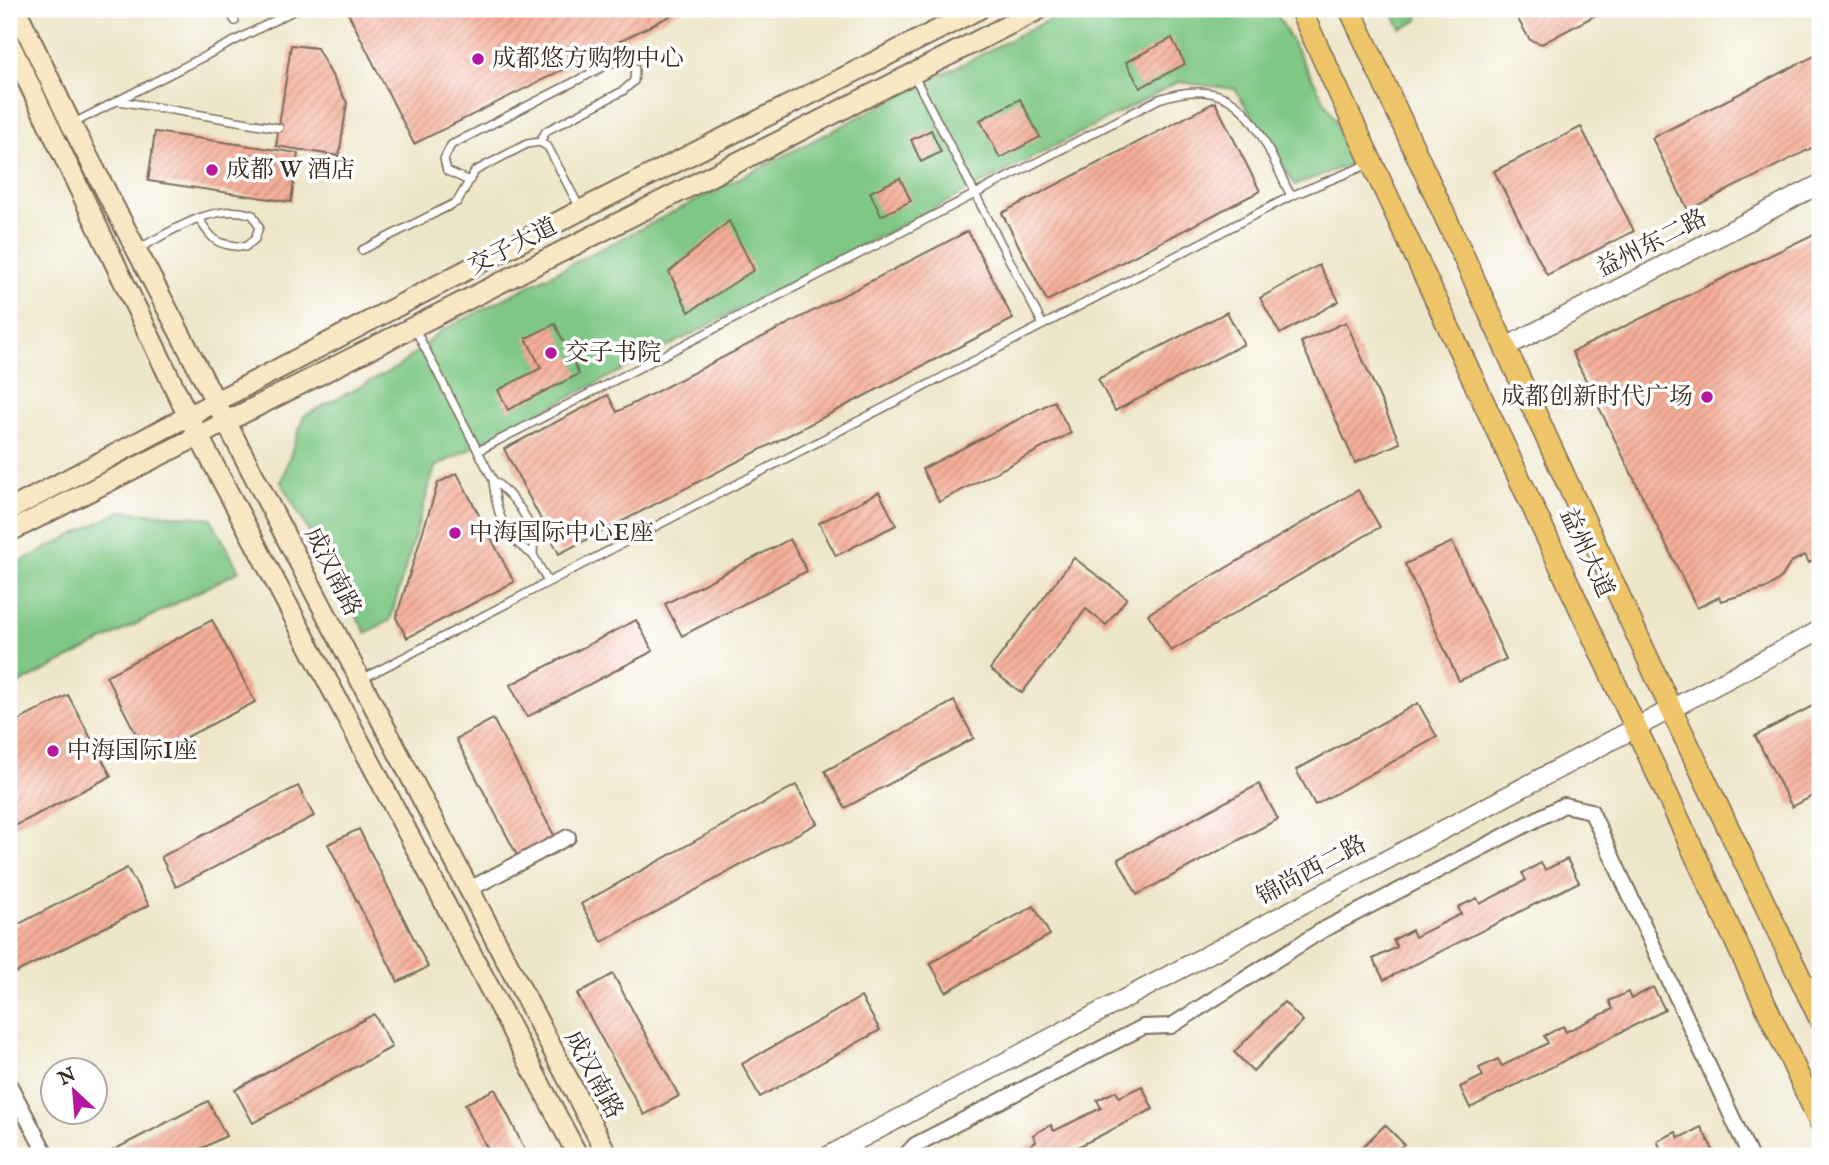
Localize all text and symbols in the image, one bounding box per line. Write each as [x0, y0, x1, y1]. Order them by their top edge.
place label: 成都悠方购物中心 [492, 44, 684, 75]
marker: 成都悠方购物中心 [470, 51, 486, 67]
place label: 成都 W 酒店 [226, 155, 355, 186]
marker: 成都 W 酒店 [204, 162, 220, 178]
street label: 益州东二路 [1592, 203, 1712, 285]
street label: 交子大道 [463, 211, 563, 283]
place label: 交子书院 [565, 338, 661, 369]
marker: 交子书院 [543, 345, 559, 361]
place label: 成都创新时代广场 [1501, 382, 1693, 413]
marker: 成都创新时代广场 [1699, 389, 1715, 405]
street label: 益州大道 [1552, 503, 1620, 603]
place label: 中海国际中心E座 [469, 518, 654, 549]
street label: 成汉南路 [296, 522, 368, 622]
marker: 中海国际中心E座 [447, 525, 463, 541]
place label: 中海国际I座 [67, 736, 197, 767]
marker: 中海国际I座 [45, 743, 61, 759]
street label: 锦尚西二路 [1252, 829, 1372, 913]
street label: 成汉南路 [557, 1025, 629, 1125]
north arrow [38, 1056, 108, 1126]
text: N [54, 1063, 81, 1092]

